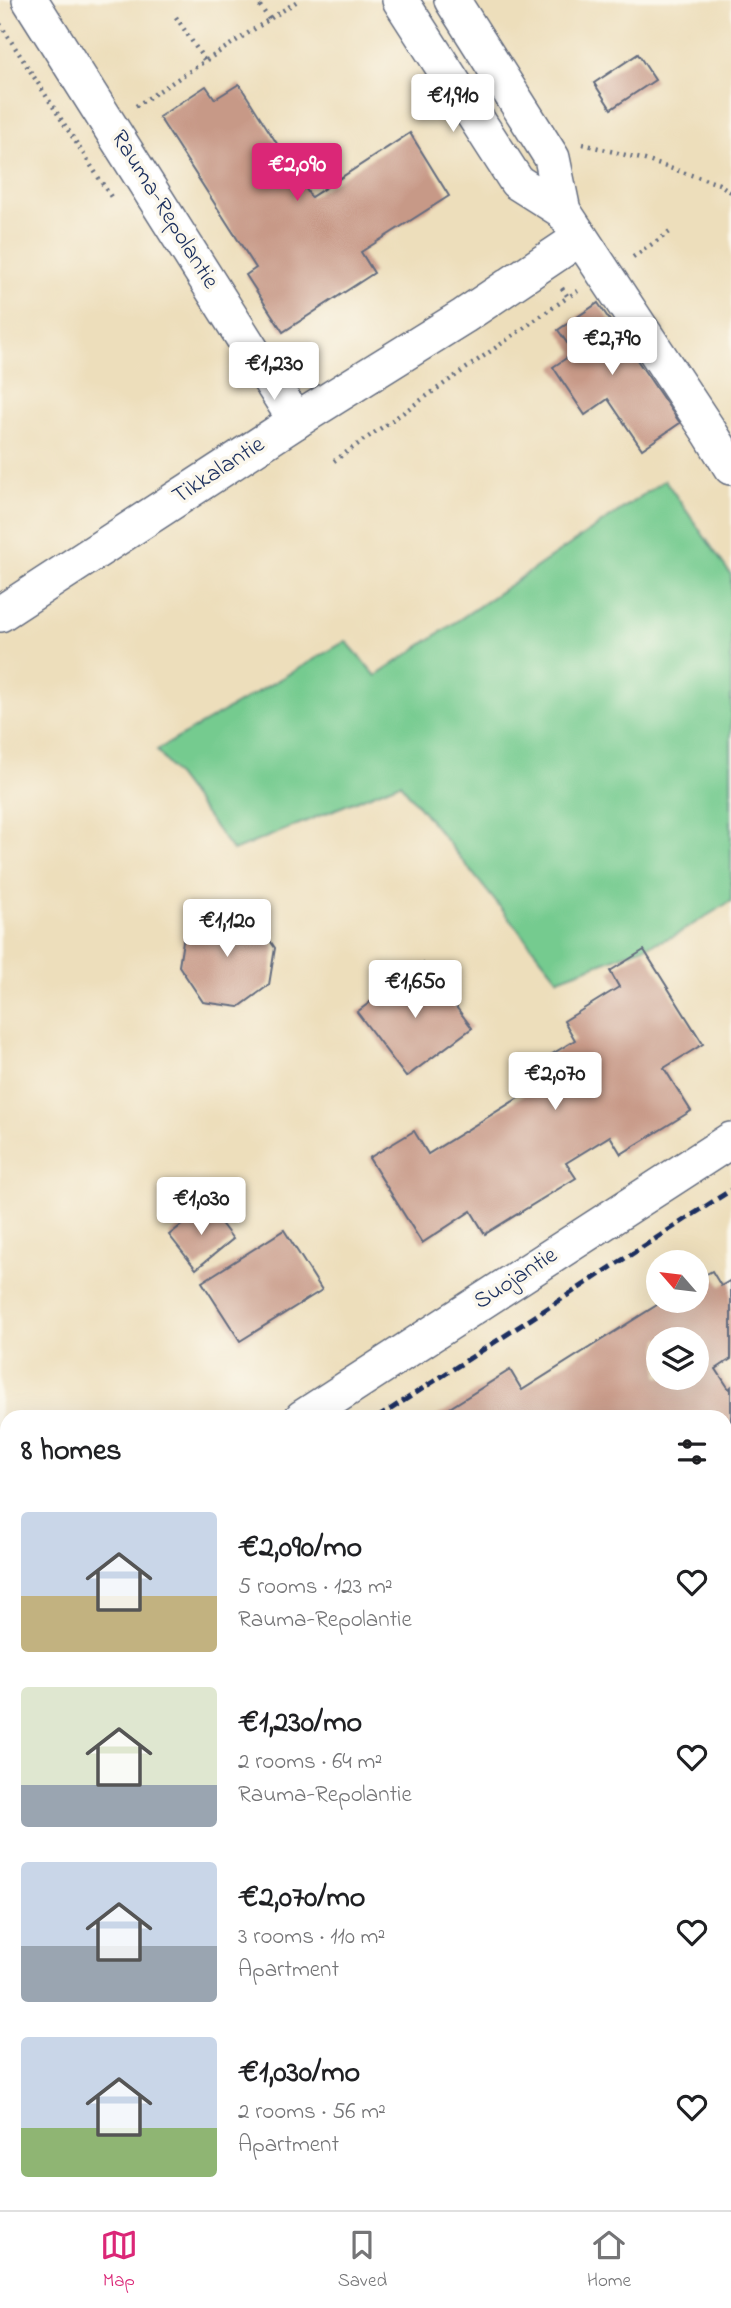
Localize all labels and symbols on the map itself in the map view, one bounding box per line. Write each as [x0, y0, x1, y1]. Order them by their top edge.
pin: €1,910 [396, 74, 510, 134]
street label: Rauma-Repolantie [101, 124, 227, 296]
pin: €2,090 [240, 144, 354, 203]
pin: €2,790 [555, 318, 669, 377]
pin: €1,230 [217, 342, 331, 402]
street label: Tikkalantie [166, 428, 272, 514]
pin: €1,120 [170, 900, 284, 959]
pin: €1,650 [358, 960, 472, 1020]
pin: €2,070 [498, 1052, 612, 1112]
pin: €1,030 [144, 1178, 258, 1237]
street label: Suojantie [467, 1239, 565, 1319]
north arrow [646, 1250, 709, 1312]

